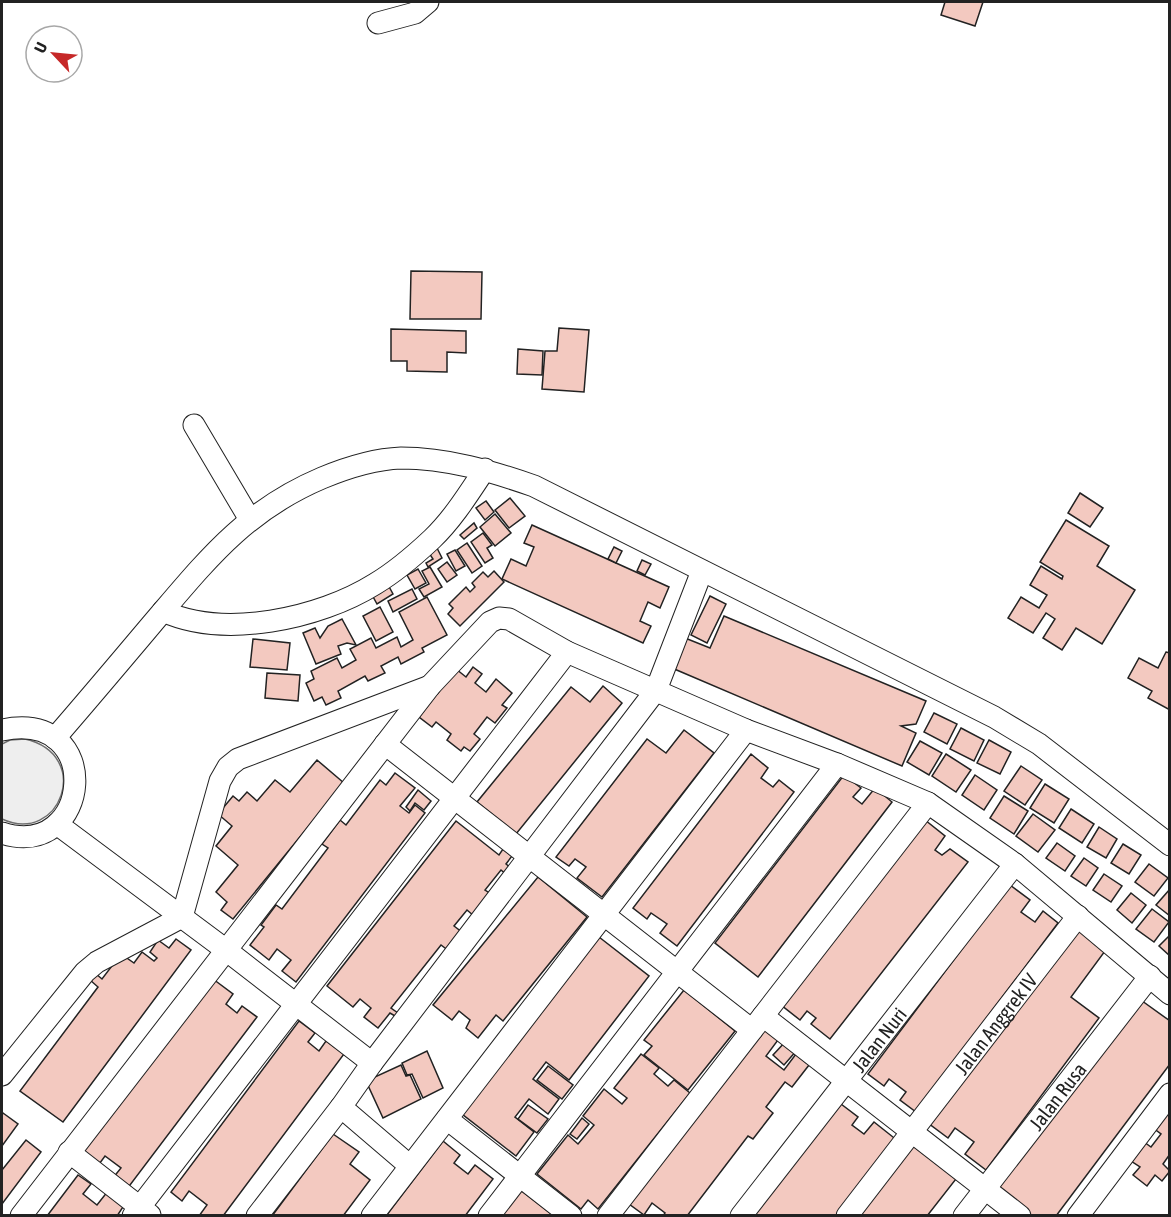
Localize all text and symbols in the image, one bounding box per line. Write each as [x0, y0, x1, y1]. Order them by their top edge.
north arrow [24, 24, 84, 84]
text: U [30, 39, 51, 56]
street label: Jalan Anggrek IV [949, 969, 1041, 1078]
street label: Jalan Nuri [847, 1003, 911, 1076]
street label: Jalan Rusa [1024, 1058, 1090, 1134]

